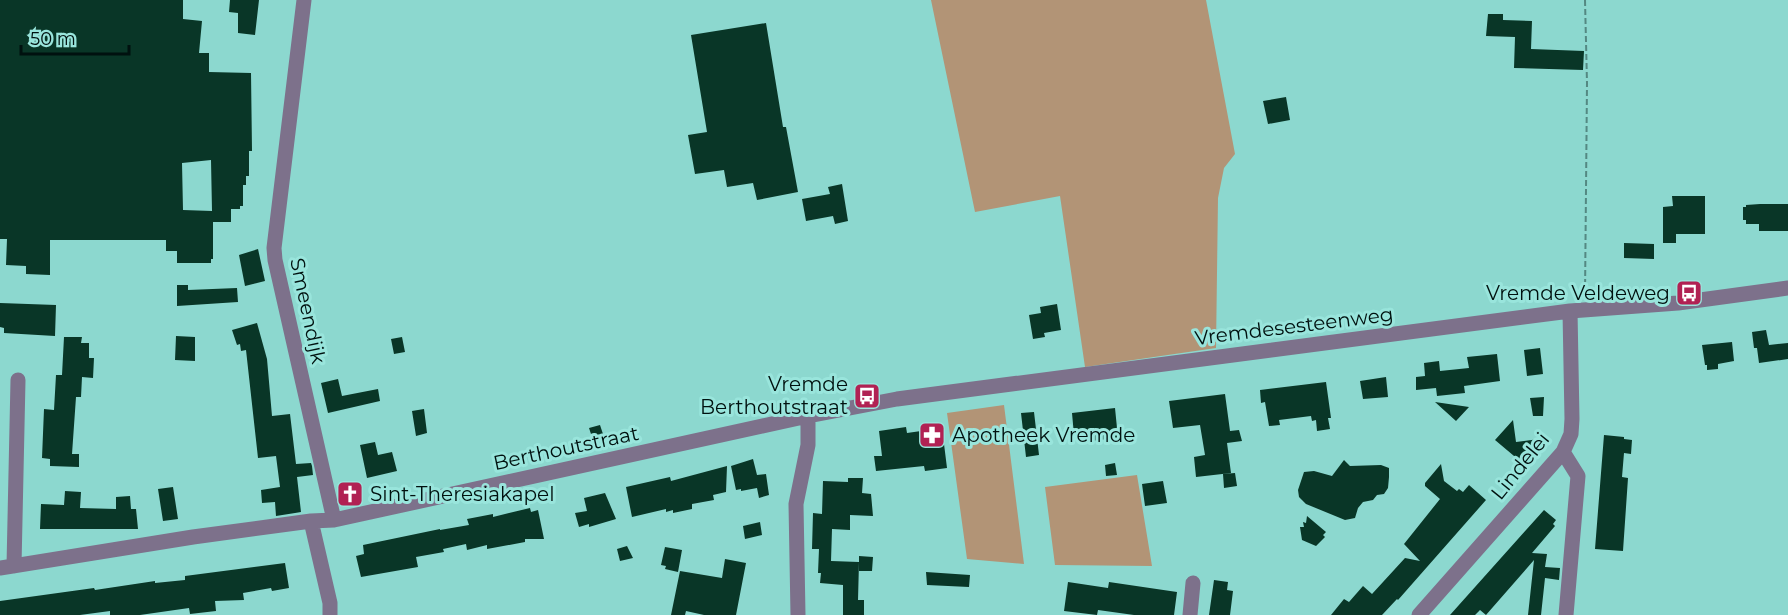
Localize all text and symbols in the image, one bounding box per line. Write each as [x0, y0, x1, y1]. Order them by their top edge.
scale bar [21, 18, 129, 56]
text: 50 m [30, 28, 76, 50]
street label: Smeendijk [285, 256, 331, 366]
bus stop icon: Vremde Veldeweg [1674, 278, 1704, 308]
place label: Vremde Veldeweg [1486, 281, 1670, 305]
street label: Vremdesesteenweg [1193, 302, 1395, 350]
place label: Vremde Berthoutstraat [700, 372, 848, 419]
bus stop icon: Vremde Berthoutstraat [852, 381, 882, 411]
pharmacy icon: Apotheek Vremde [917, 420, 947, 450]
street label: Berthoutstraat [491, 421, 641, 475]
place label: Apotheek Vremde [952, 423, 1135, 447]
street label: Lindelei [1486, 428, 1554, 504]
church icon: Sint-Theresiakapel [335, 479, 365, 509]
place label: Sint-Theresiakapel [370, 482, 555, 506]

